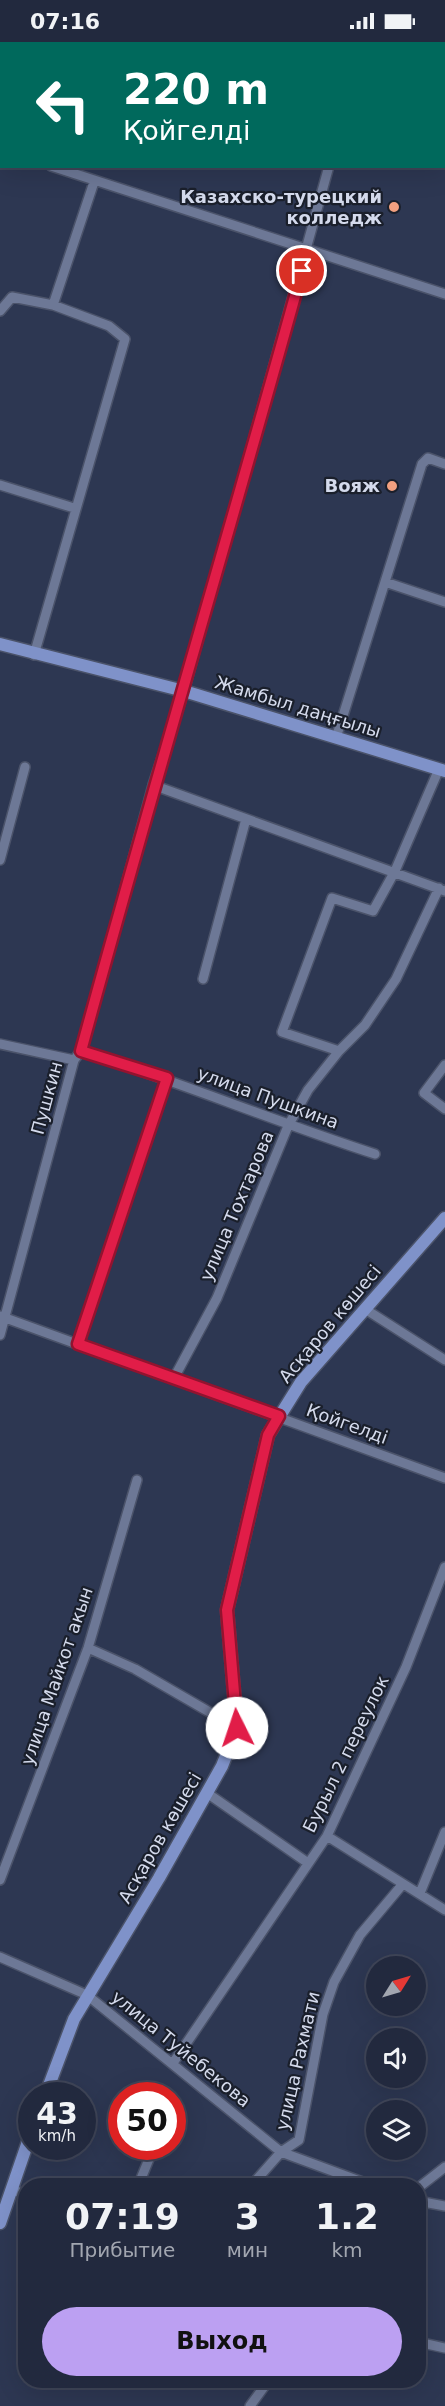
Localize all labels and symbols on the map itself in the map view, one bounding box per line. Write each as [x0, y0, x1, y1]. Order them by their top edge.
place label: Казахско-турецкий колледж [180, 186, 382, 228]
marker: Казахско-турецкий колледж [387, 200, 401, 214]
pin [276, 245, 327, 296]
place label: Вояж [324, 475, 380, 496]
marker: Вояж [385, 479, 399, 493]
street label: Жамбыл даңғылы [213, 671, 384, 742]
street label: Пушкин [27, 1059, 66, 1137]
street label: улица Пушкина [195, 1062, 342, 1133]
street label: улица Тохтарова [195, 1128, 278, 1284]
street label: Асқаров көшесі [274, 1261, 385, 1387]
street label: Қойгелді [304, 1399, 391, 1448]
street label: улица Майкот акын [16, 1584, 97, 1768]
street label: Бурыл 2 переулок [298, 1672, 393, 1836]
position arrow [205, 1696, 269, 1760]
street label: Асқаров көшесі [114, 1769, 205, 1907]
north arrow [366, 1956, 426, 2016]
street label: улица Туйебекова [107, 1986, 255, 2111]
street label: улица Рахмати [271, 1989, 324, 2133]
speed limit sign: 50 [108, 2082, 186, 2160]

